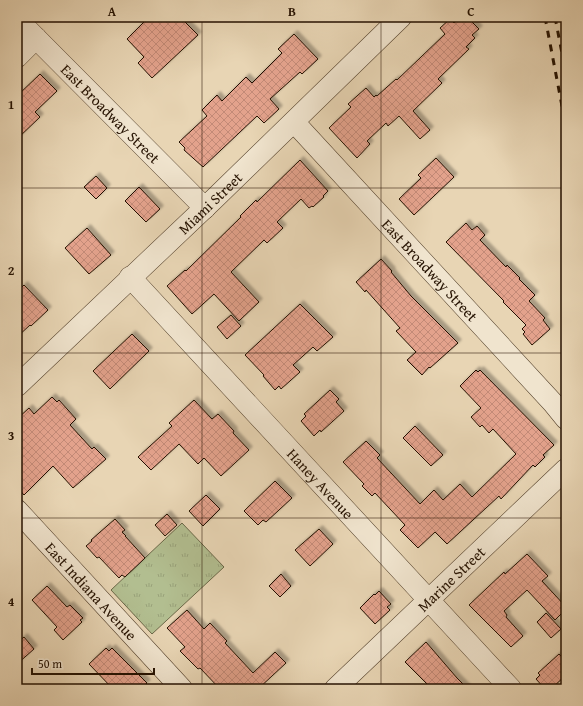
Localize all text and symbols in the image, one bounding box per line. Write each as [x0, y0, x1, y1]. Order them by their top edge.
text: A [108, 2, 117, 21]
text: B [288, 2, 296, 21]
text: C [467, 2, 475, 21]
street label: East Broadway Street [57, 59, 166, 168]
text: 1 [8, 95, 14, 114]
street label: Miami Street [173, 167, 247, 239]
street label: East Broadway Street [377, 214, 483, 326]
text: 2 [8, 261, 15, 280]
text: 3 [8, 426, 14, 445]
street label: Haney Avenue [283, 443, 359, 523]
street label: East Indiana Avenue [41, 537, 142, 645]
street label: Marine Street [412, 541, 490, 616]
text: 4 [8, 592, 15, 611]
scale bar [32, 650, 154, 676]
text: 50 m [38, 655, 62, 672]

